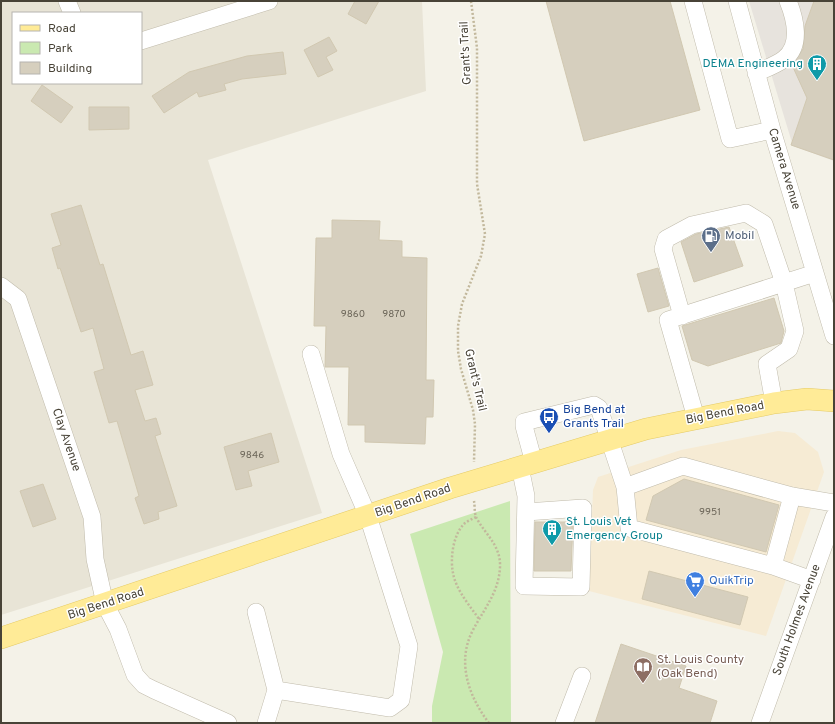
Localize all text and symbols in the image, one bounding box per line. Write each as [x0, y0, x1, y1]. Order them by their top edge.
legend [12, 12, 142, 84]
text: Road [48, 21, 76, 37]
street label: Grant's Trail [456, 21, 476, 85]
text: Park [48, 41, 73, 57]
building icon: DEMA Engineering [806, 53, 828, 81]
place label: DEMA Engineering [702, 56, 803, 72]
text: Building [48, 61, 92, 77]
street label: Camera Avenue [764, 126, 804, 212]
fuel station icon: Mobil [700, 225, 722, 253]
place label: Mobil [725, 228, 754, 244]
house number: 9860 [341, 308, 365, 321]
house number: 9870 [382, 308, 406, 321]
street label: Grant's Trail [460, 347, 490, 413]
street label: Big Bend Road [685, 398, 765, 428]
place label: Big Bend at Grants Trail [563, 402, 625, 432]
street label: Clay Avenue [48, 406, 84, 474]
bus stop icon: Big Bend at Grants Trail [538, 406, 560, 434]
house number: 9846 [240, 449, 264, 462]
street label: Big Bend Road [373, 481, 453, 521]
house number: 9951 [699, 506, 721, 519]
place label: St. Louis Vet Emergency Group [566, 514, 663, 544]
building icon: St. Louis Vet Emergency Group [541, 518, 563, 546]
street label: South Holmes Avenue [769, 562, 825, 678]
supermarket icon: QuikTrip [684, 570, 706, 598]
place label: QuikTrip [709, 573, 754, 589]
street label: Big Bend Road [66, 584, 146, 624]
place label: St. Louis County (Oak Bend) [657, 652, 744, 682]
library icon: St. Louis County (Oak Bend) [632, 656, 654, 684]

